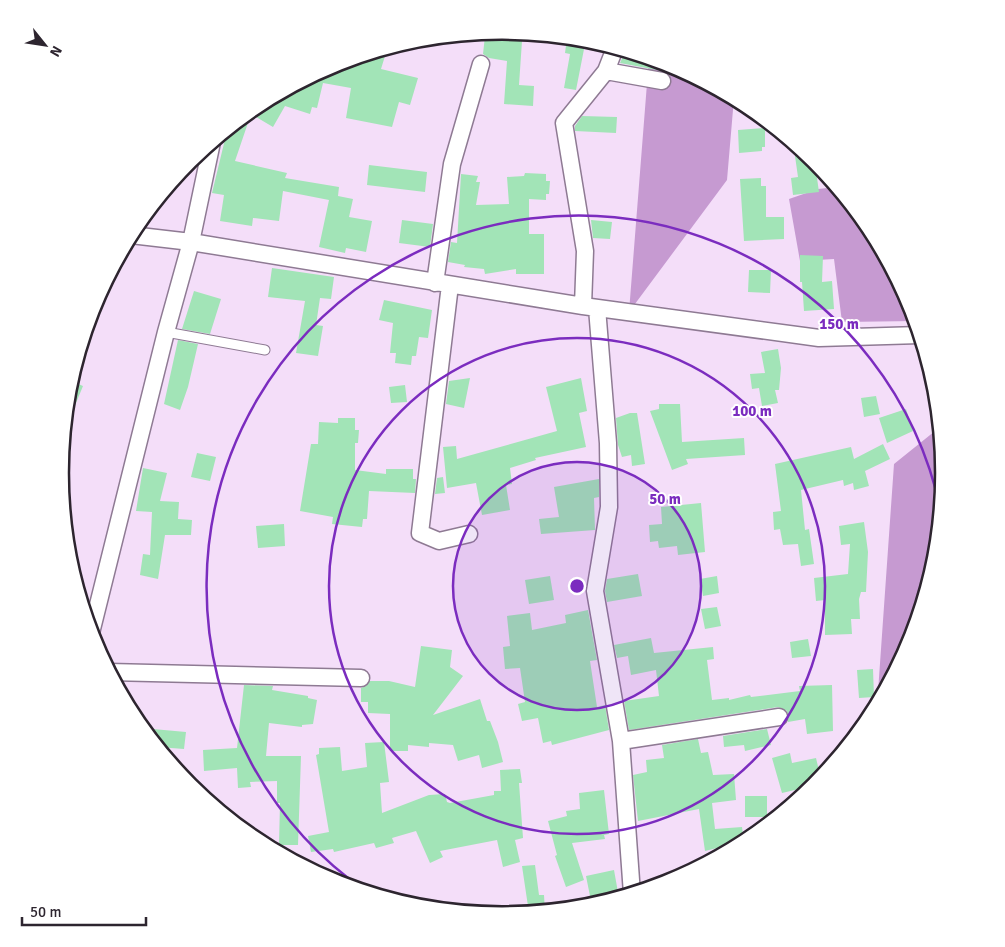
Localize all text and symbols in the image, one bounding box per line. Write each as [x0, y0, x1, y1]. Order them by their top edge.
north arrow [20, 20, 70, 70]
text: N [46, 43, 66, 60]
text: 150 m [819, 315, 859, 333]
text: 100 m [732, 402, 772, 420]
text: 50 m [649, 490, 681, 508]
centre of rings [568, 577, 586, 595]
scale bar [22, 894, 146, 926]
text: 50 m [30, 903, 61, 921]

